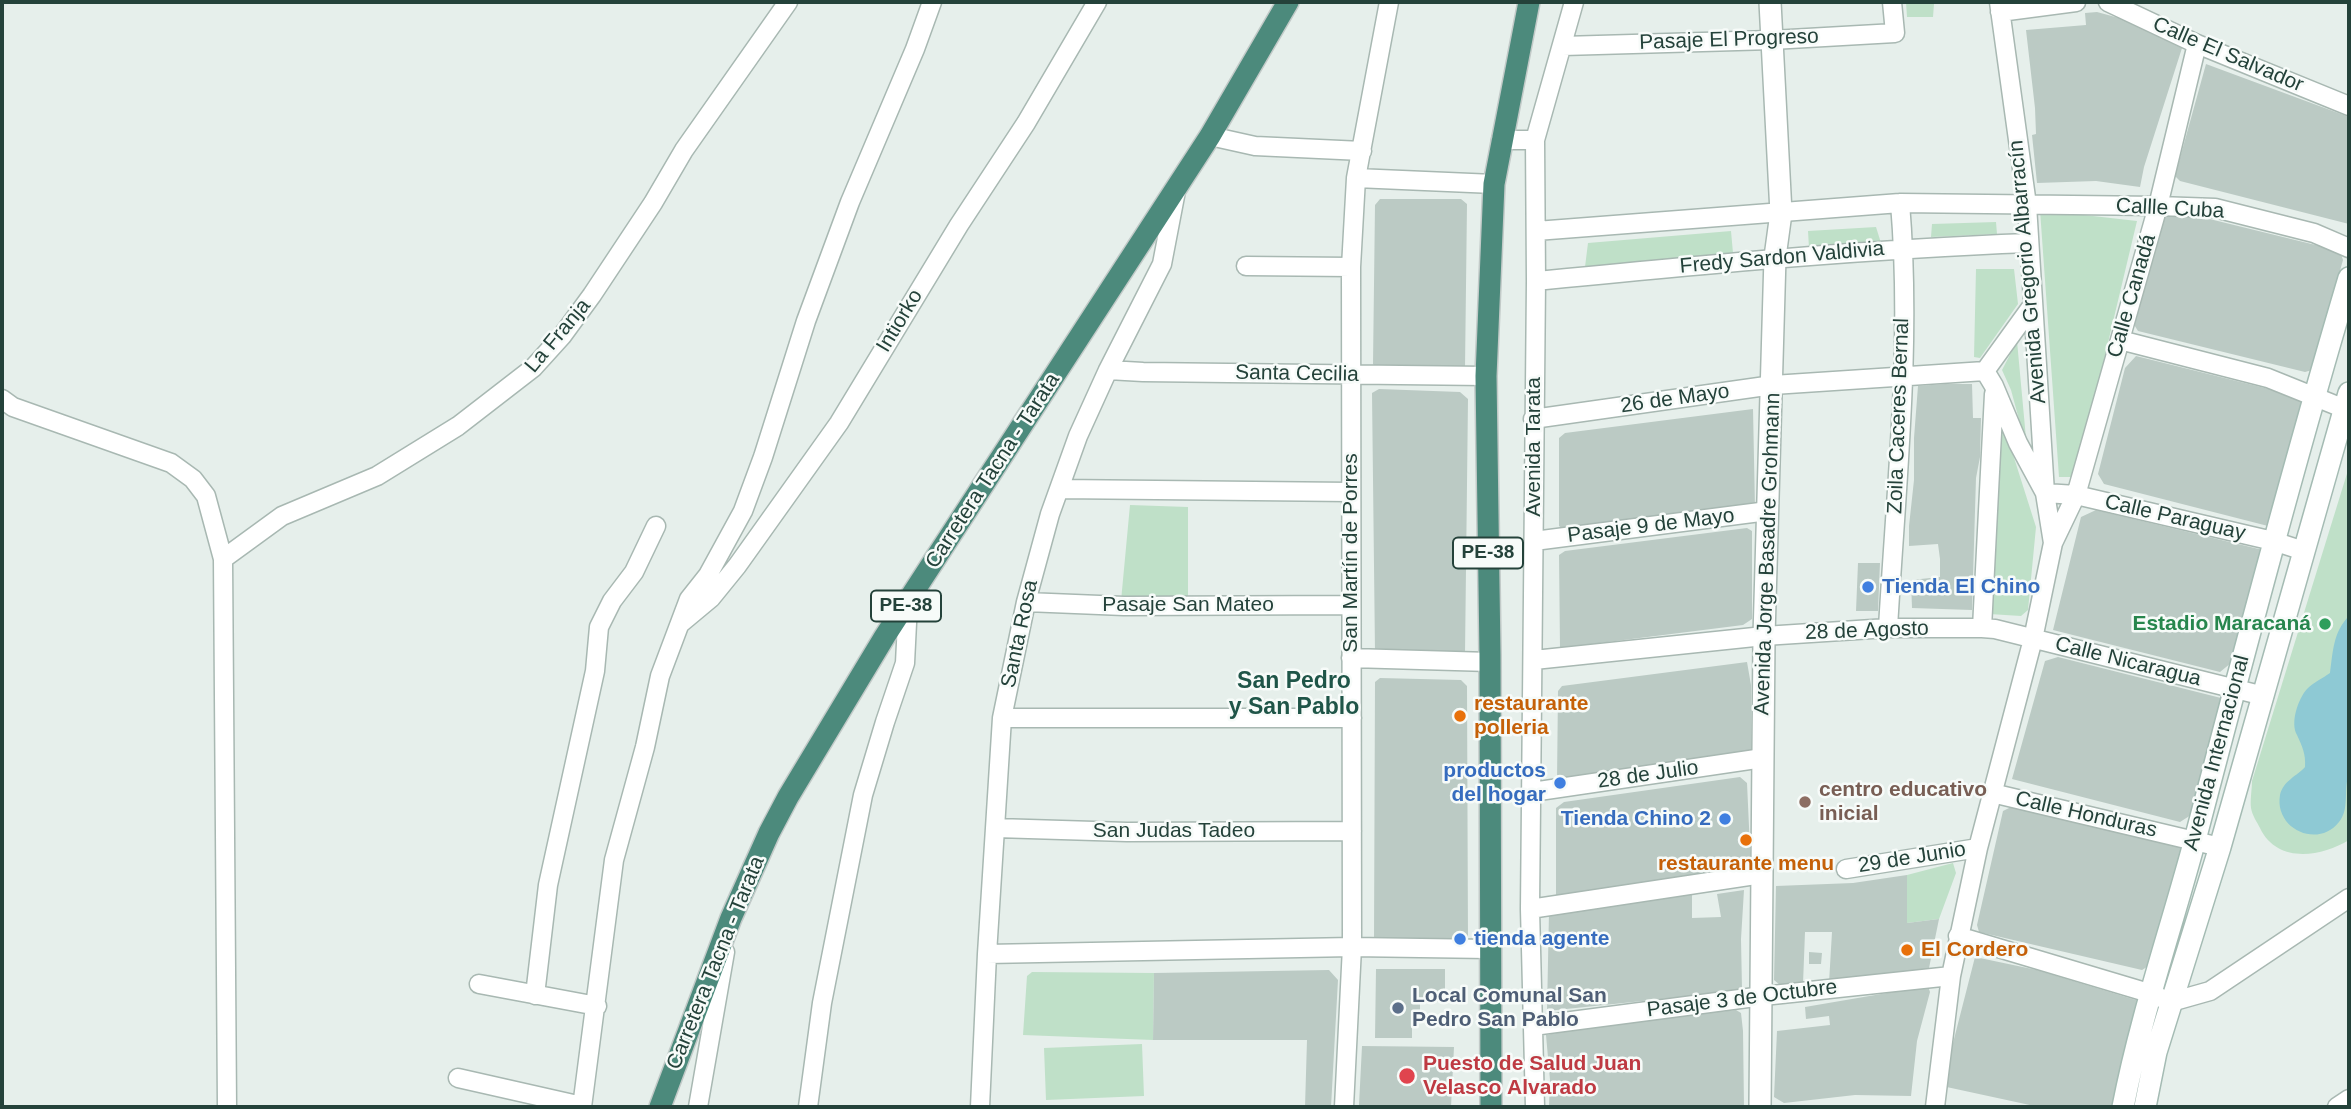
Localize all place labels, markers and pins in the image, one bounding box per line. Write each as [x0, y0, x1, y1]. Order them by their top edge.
place label: Tienda El Chino [1882, 574, 2040, 600]
marker: Tienda El Chino [1860, 579, 1876, 595]
place label: Estadio Maracaná [2132, 611, 2311, 637]
marker: Estadio Maracaná [2317, 616, 2333, 632]
place label: restaurante polleria [1474, 691, 1588, 741]
marker: restaurante polleria [1452, 708, 1468, 724]
place label: productos del hogar [1443, 758, 1546, 808]
marker: productos del hogar [1552, 775, 1568, 791]
place label: centro educativo inicial [1819, 777, 1987, 827]
marker: centro educativo inicial [1797, 794, 1813, 810]
place label: Tienda Chino 2 [1561, 806, 1711, 832]
marker: Tienda Chino 2 [1717, 811, 1733, 827]
marker: restaurante menu [1738, 832, 1754, 848]
place label: restaurante menu [1658, 851, 1834, 877]
place label: tienda agente [1474, 926, 1609, 952]
marker: tienda agente [1452, 931, 1468, 947]
place label: El Cordero [1921, 937, 2028, 963]
marker: El Cordero [1899, 942, 1915, 958]
place label: Local Comunal San Pedro San Pablo [1412, 983, 1607, 1033]
marker: Local Comunal San Pedro San Pablo [1390, 1000, 1406, 1016]
place label: Puesto de Salud Juan Velasco Alvarado [1423, 1051, 1641, 1101]
marker: Puesto de Salud Juan Velasco Alvarado [1397, 1066, 1417, 1086]

